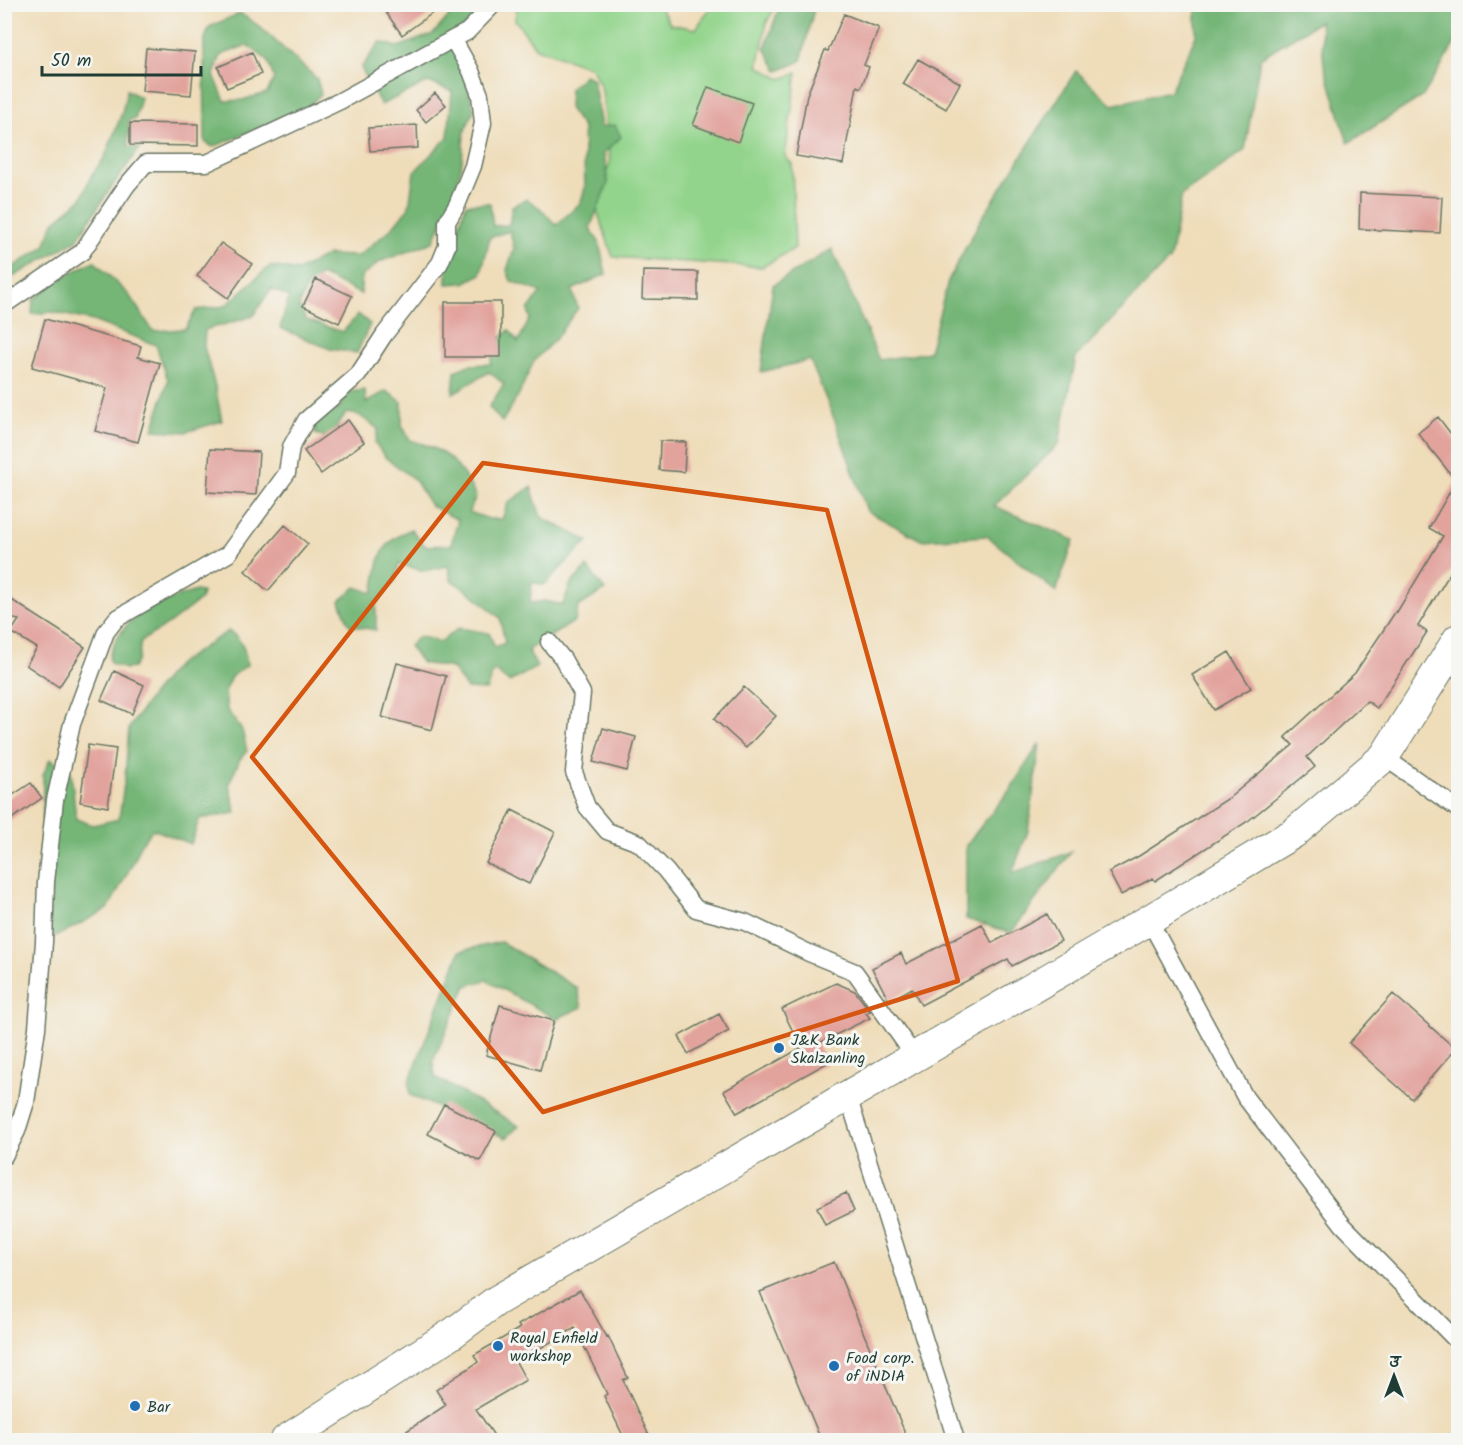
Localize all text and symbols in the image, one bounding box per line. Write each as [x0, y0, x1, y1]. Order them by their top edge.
scale bar [42, 39, 201, 77]
text: 50 m [51, 47, 91, 76]
place label: J&K Bank Skalzanling [791, 1028, 865, 1071]
marker: J&K Bank Skalzanling [772, 1041, 786, 1055]
place label: Royal Enfield workshop [510, 1326, 598, 1369]
marker: Royal Enfield workshop [491, 1339, 505, 1353]
place label: Food corp. of iNDIA [846, 1346, 914, 1389]
north arrow [1364, 1346, 1424, 1406]
text: उ [1389, 1350, 1402, 1375]
marker: Food corp. of iNDIA [827, 1359, 841, 1373]
place label: Bar [147, 1395, 172, 1420]
marker: Bar [128, 1399, 142, 1413]

